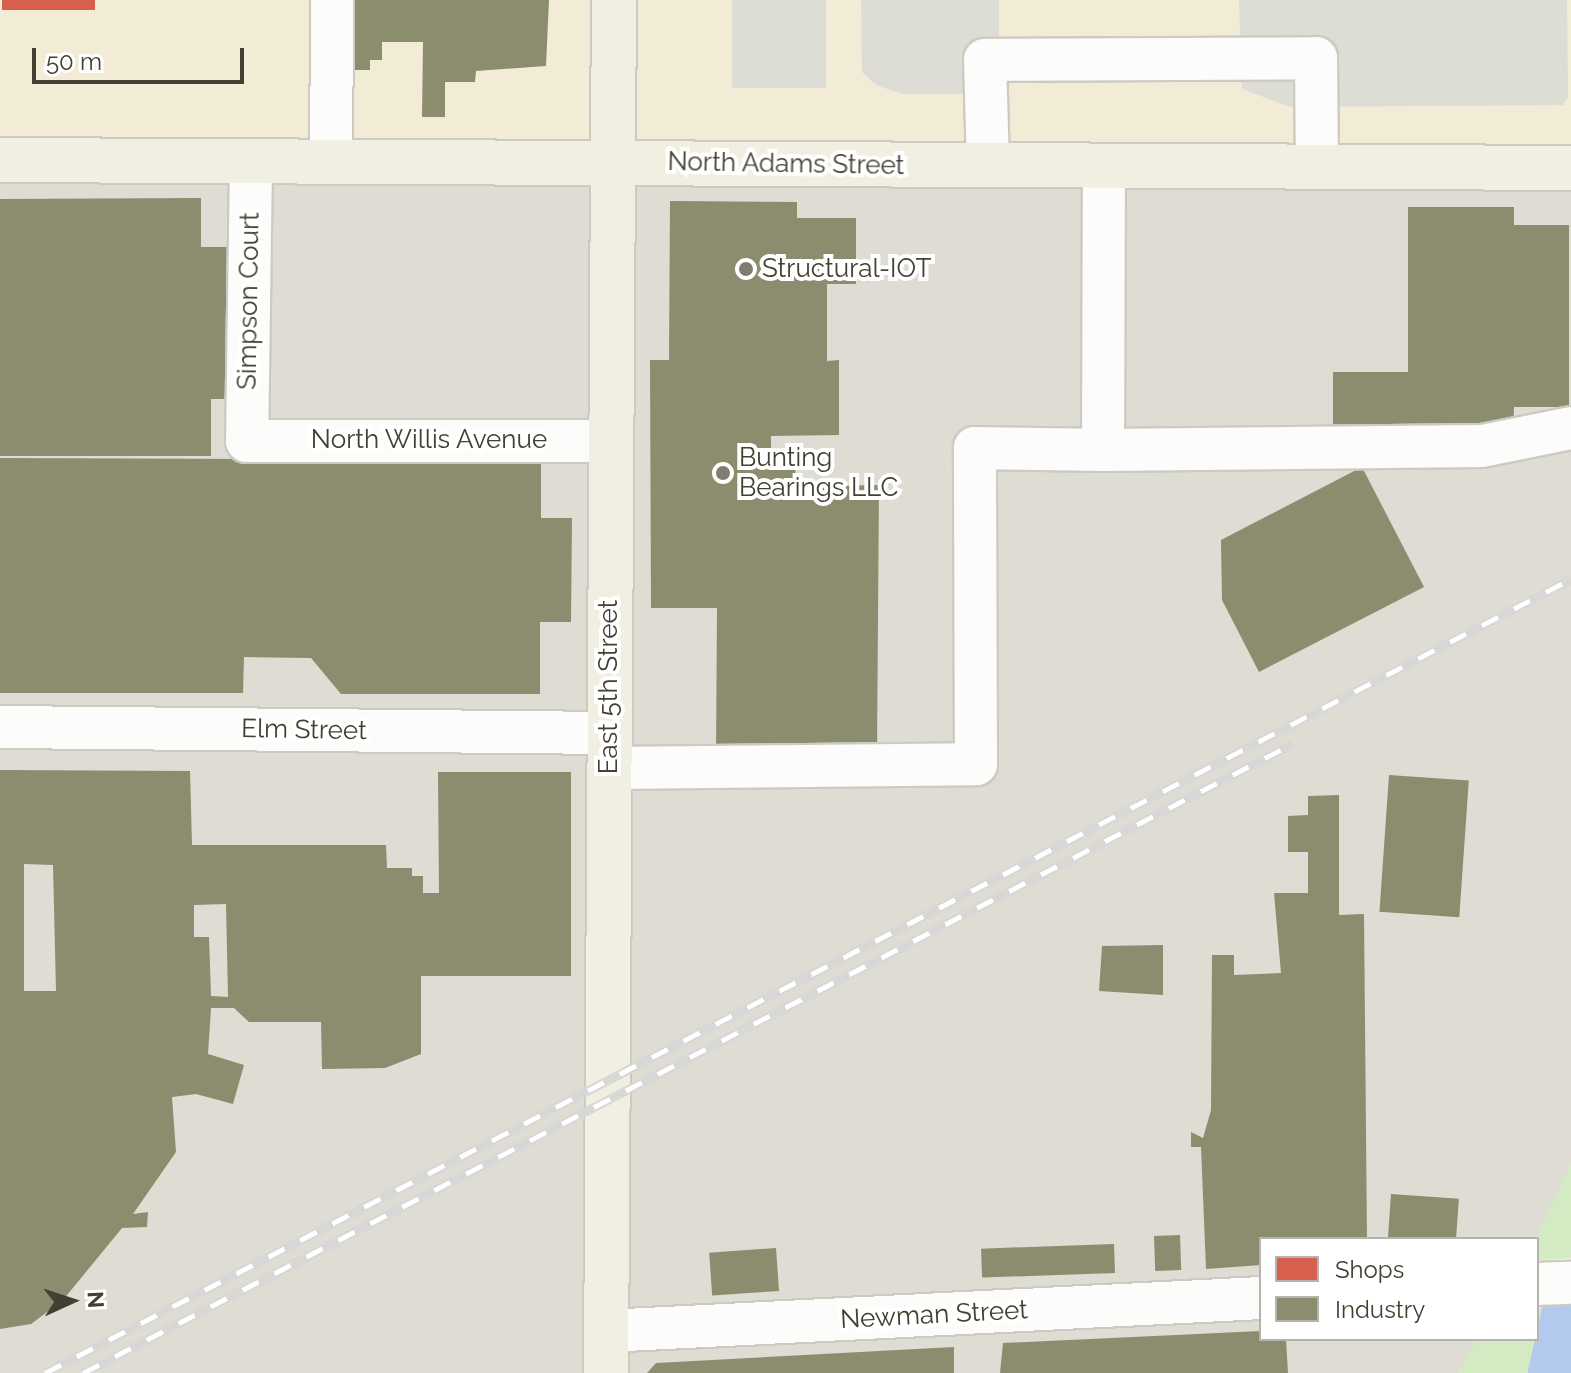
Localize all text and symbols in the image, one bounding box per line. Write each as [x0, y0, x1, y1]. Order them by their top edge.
scale bar [36, 32, 248, 82]
text: 50 m [46, 47, 102, 76]
street label: North Adams Street [667, 146, 905, 182]
street label: Simpson Court [232, 212, 266, 390]
place label: Structural-IOT [762, 253, 931, 285]
marker: Structural-IOT [737, 260, 755, 278]
street label: North Willis Avenue [310, 424, 548, 456]
place label: Bunting Bearings LLC [739, 442, 898, 504]
marker: Bunting Bearings LLC [714, 464, 732, 482]
street label: East 5th Street [593, 600, 625, 774]
street label: Elm Street [241, 713, 367, 747]
legend [1259, 1237, 1539, 1341]
text: Shops [1335, 1255, 1404, 1284]
north arrow [32, 1261, 112, 1341]
text: N [83, 1291, 109, 1309]
street label: Newman Street [839, 1295, 1029, 1335]
text: Industry [1335, 1295, 1425, 1324]

